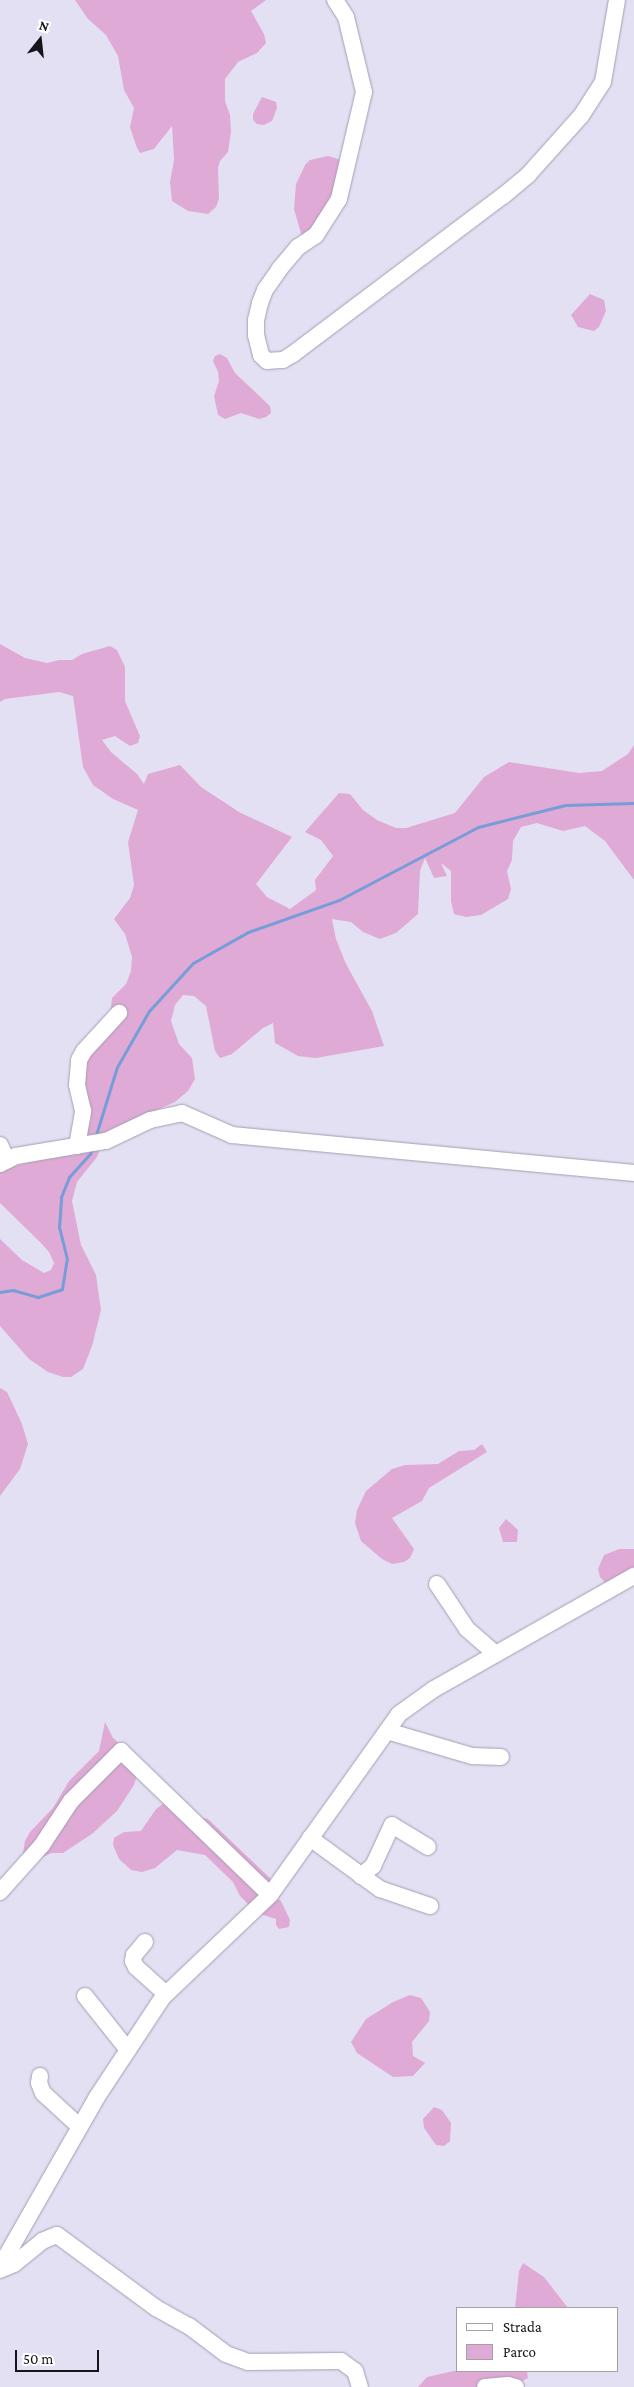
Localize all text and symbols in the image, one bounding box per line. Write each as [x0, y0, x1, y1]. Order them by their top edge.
north arrow [15, 15, 65, 65]
text: N [37, 17, 51, 35]
legend [456, 2307, 619, 2372]
text: Strada [503, 2319, 542, 2335]
scale bar [18, 2340, 101, 2372]
text: Parco [503, 2344, 536, 2360]
text: 50 m [23, 2351, 53, 2367]

